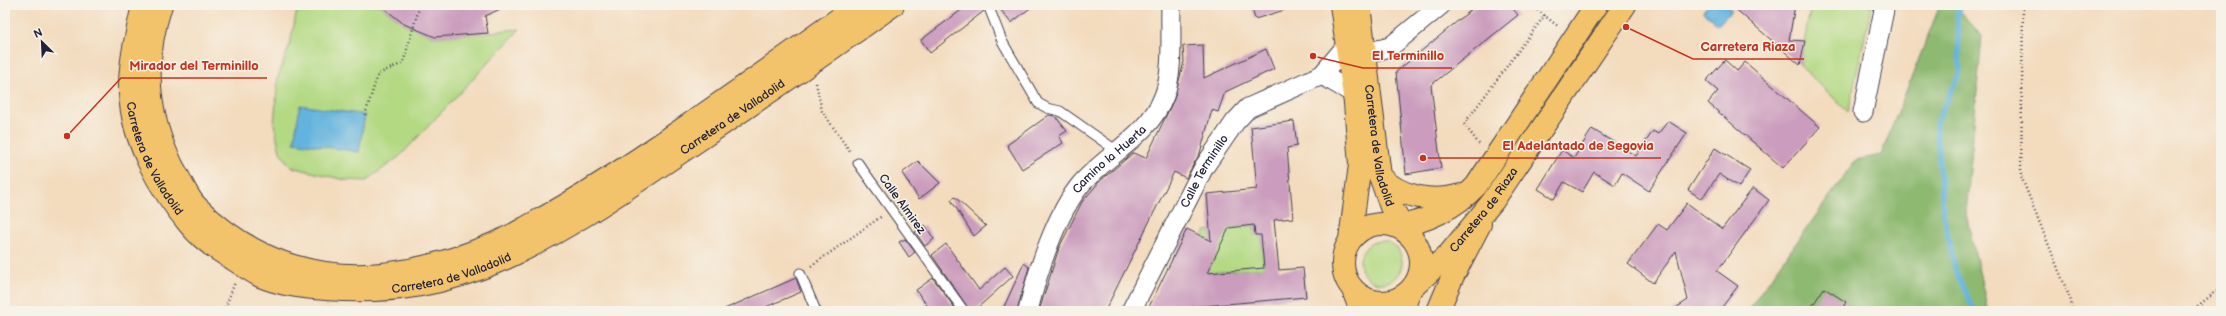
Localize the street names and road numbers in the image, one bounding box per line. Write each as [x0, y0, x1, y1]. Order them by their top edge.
street label: Carretera de Valladolid [677, 76, 788, 158]
street label: Carretera de Valladolid [1361, 84, 1398, 208]
street label: Carretera de Valladolid [123, 101, 187, 218]
street label: Camino la Huerta [1069, 122, 1150, 196]
street label: Calle Terminillo [1177, 131, 1232, 210]
street label: Carretera de Riaza [1446, 164, 1521, 255]
street label: Calle Almirez [875, 171, 929, 237]
street label: Carretera de Valladolid [391, 249, 514, 296]

